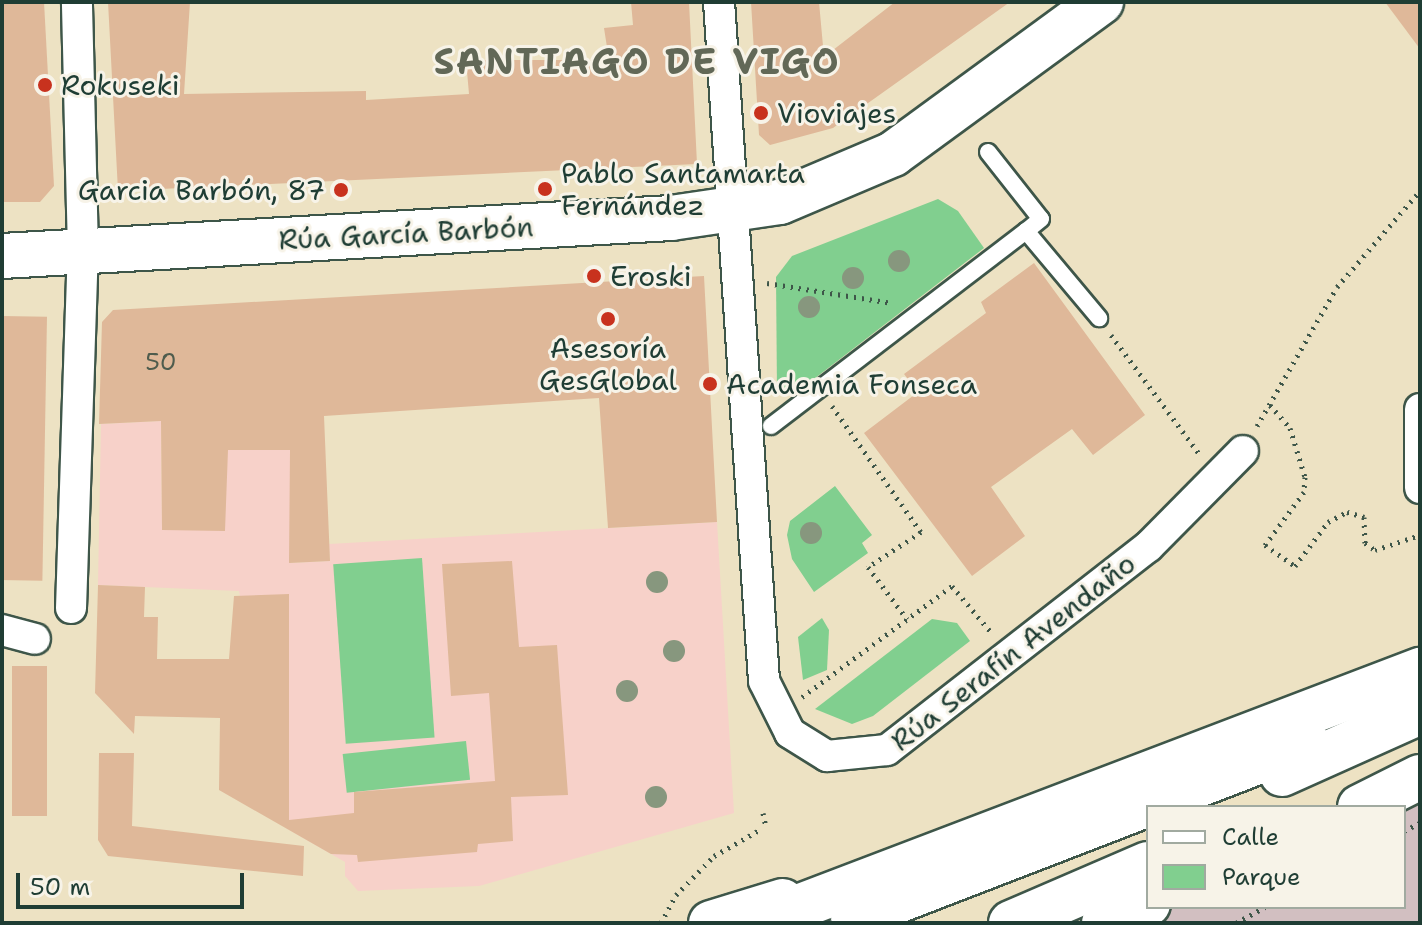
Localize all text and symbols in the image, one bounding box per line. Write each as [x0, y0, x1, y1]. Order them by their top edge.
district label: SANTIAGO DE VIGO [433, 40, 841, 84]
place label: Rokuseki [61, 68, 180, 102]
marker: Rokuseki [36, 76, 54, 94]
place label: Vioviajes [777, 96, 896, 130]
marker: Vioviajes [752, 104, 770, 122]
place label: Pablo Santamarta Fernández [561, 156, 805, 222]
place label: Garcia Barbón, 87 [78, 173, 325, 207]
marker: Pablo Santamarta Fernández [536, 180, 554, 198]
marker: Garcia Barbón, 87 [332, 181, 350, 199]
street label: Rúa García Barbón [278, 210, 534, 256]
place label: Eroski [610, 259, 692, 293]
marker: Eroski [585, 267, 603, 285]
marker: Asesoría GesGlobal [599, 310, 617, 328]
place label: Asesoría GesGlobal [539, 331, 677, 397]
house number: 50 [145, 349, 177, 377]
place label: Academia Fonseca [726, 367, 977, 401]
marker: Academia Fonseca [701, 375, 719, 393]
street label: Rúa Serafín Avendaño [884, 546, 1142, 758]
legend [1146, 805, 1406, 909]
text: Calle [1222, 821, 1279, 853]
scale bar [20, 857, 248, 907]
text: Parque [1222, 861, 1301, 893]
text: 50 m [30, 871, 90, 903]

